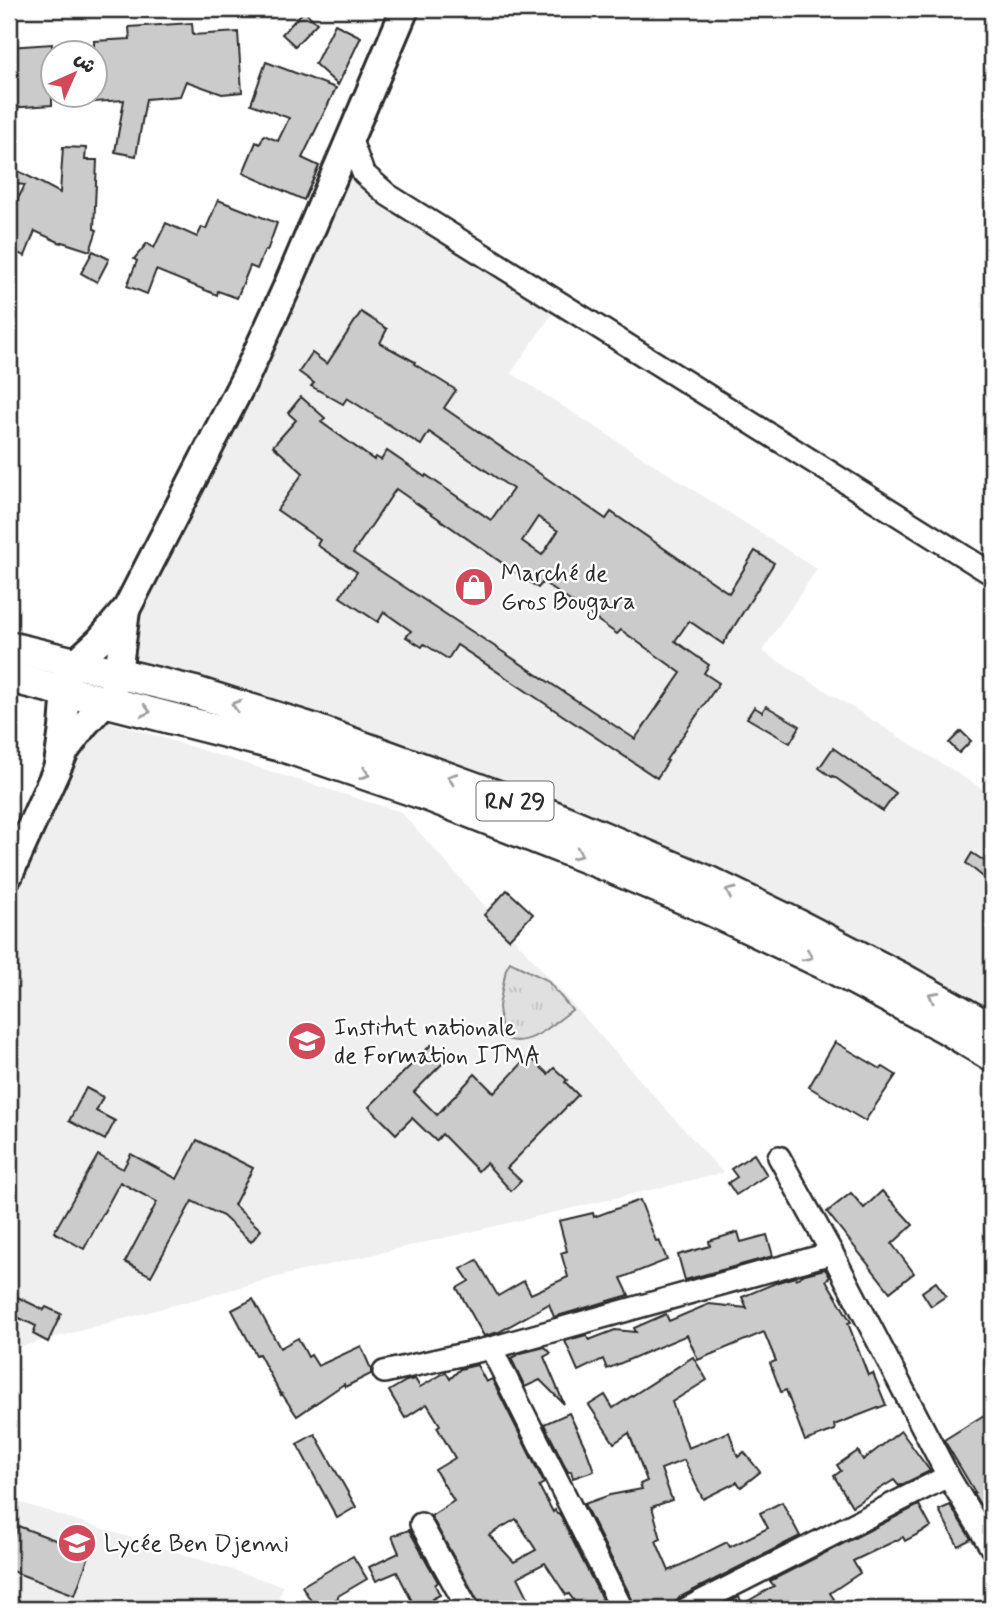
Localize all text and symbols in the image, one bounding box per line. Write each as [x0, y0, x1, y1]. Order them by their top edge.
north arrow [38, 38, 108, 108]
text: ش [69, 47, 101, 79]
place label: Marché de Gros Bougara [501, 559, 636, 620]
shop icon: Marché de Gros Bougara [453, 566, 495, 608]
one-way arrow [231, 699, 243, 714]
one-way arrow [140, 703, 152, 717]
one-way arrow [358, 766, 370, 780]
one-way arrow [446, 772, 458, 786]
road number: RN 29 [476, 782, 554, 820]
one-way arrow [571, 845, 583, 859]
one-way arrow [725, 887, 737, 901]
one-way arrow [801, 948, 813, 962]
one-way arrow [927, 991, 940, 1004]
place label: Institut nationale de Formation ITMA [334, 1013, 541, 1072]
school or university icon: Institut nationale de Formation ITMA [286, 1020, 328, 1062]
school or university icon: Lycée Ben Djenni [56, 1522, 98, 1564]
place label: Lycée Ben Djenni [104, 1529, 289, 1560]

